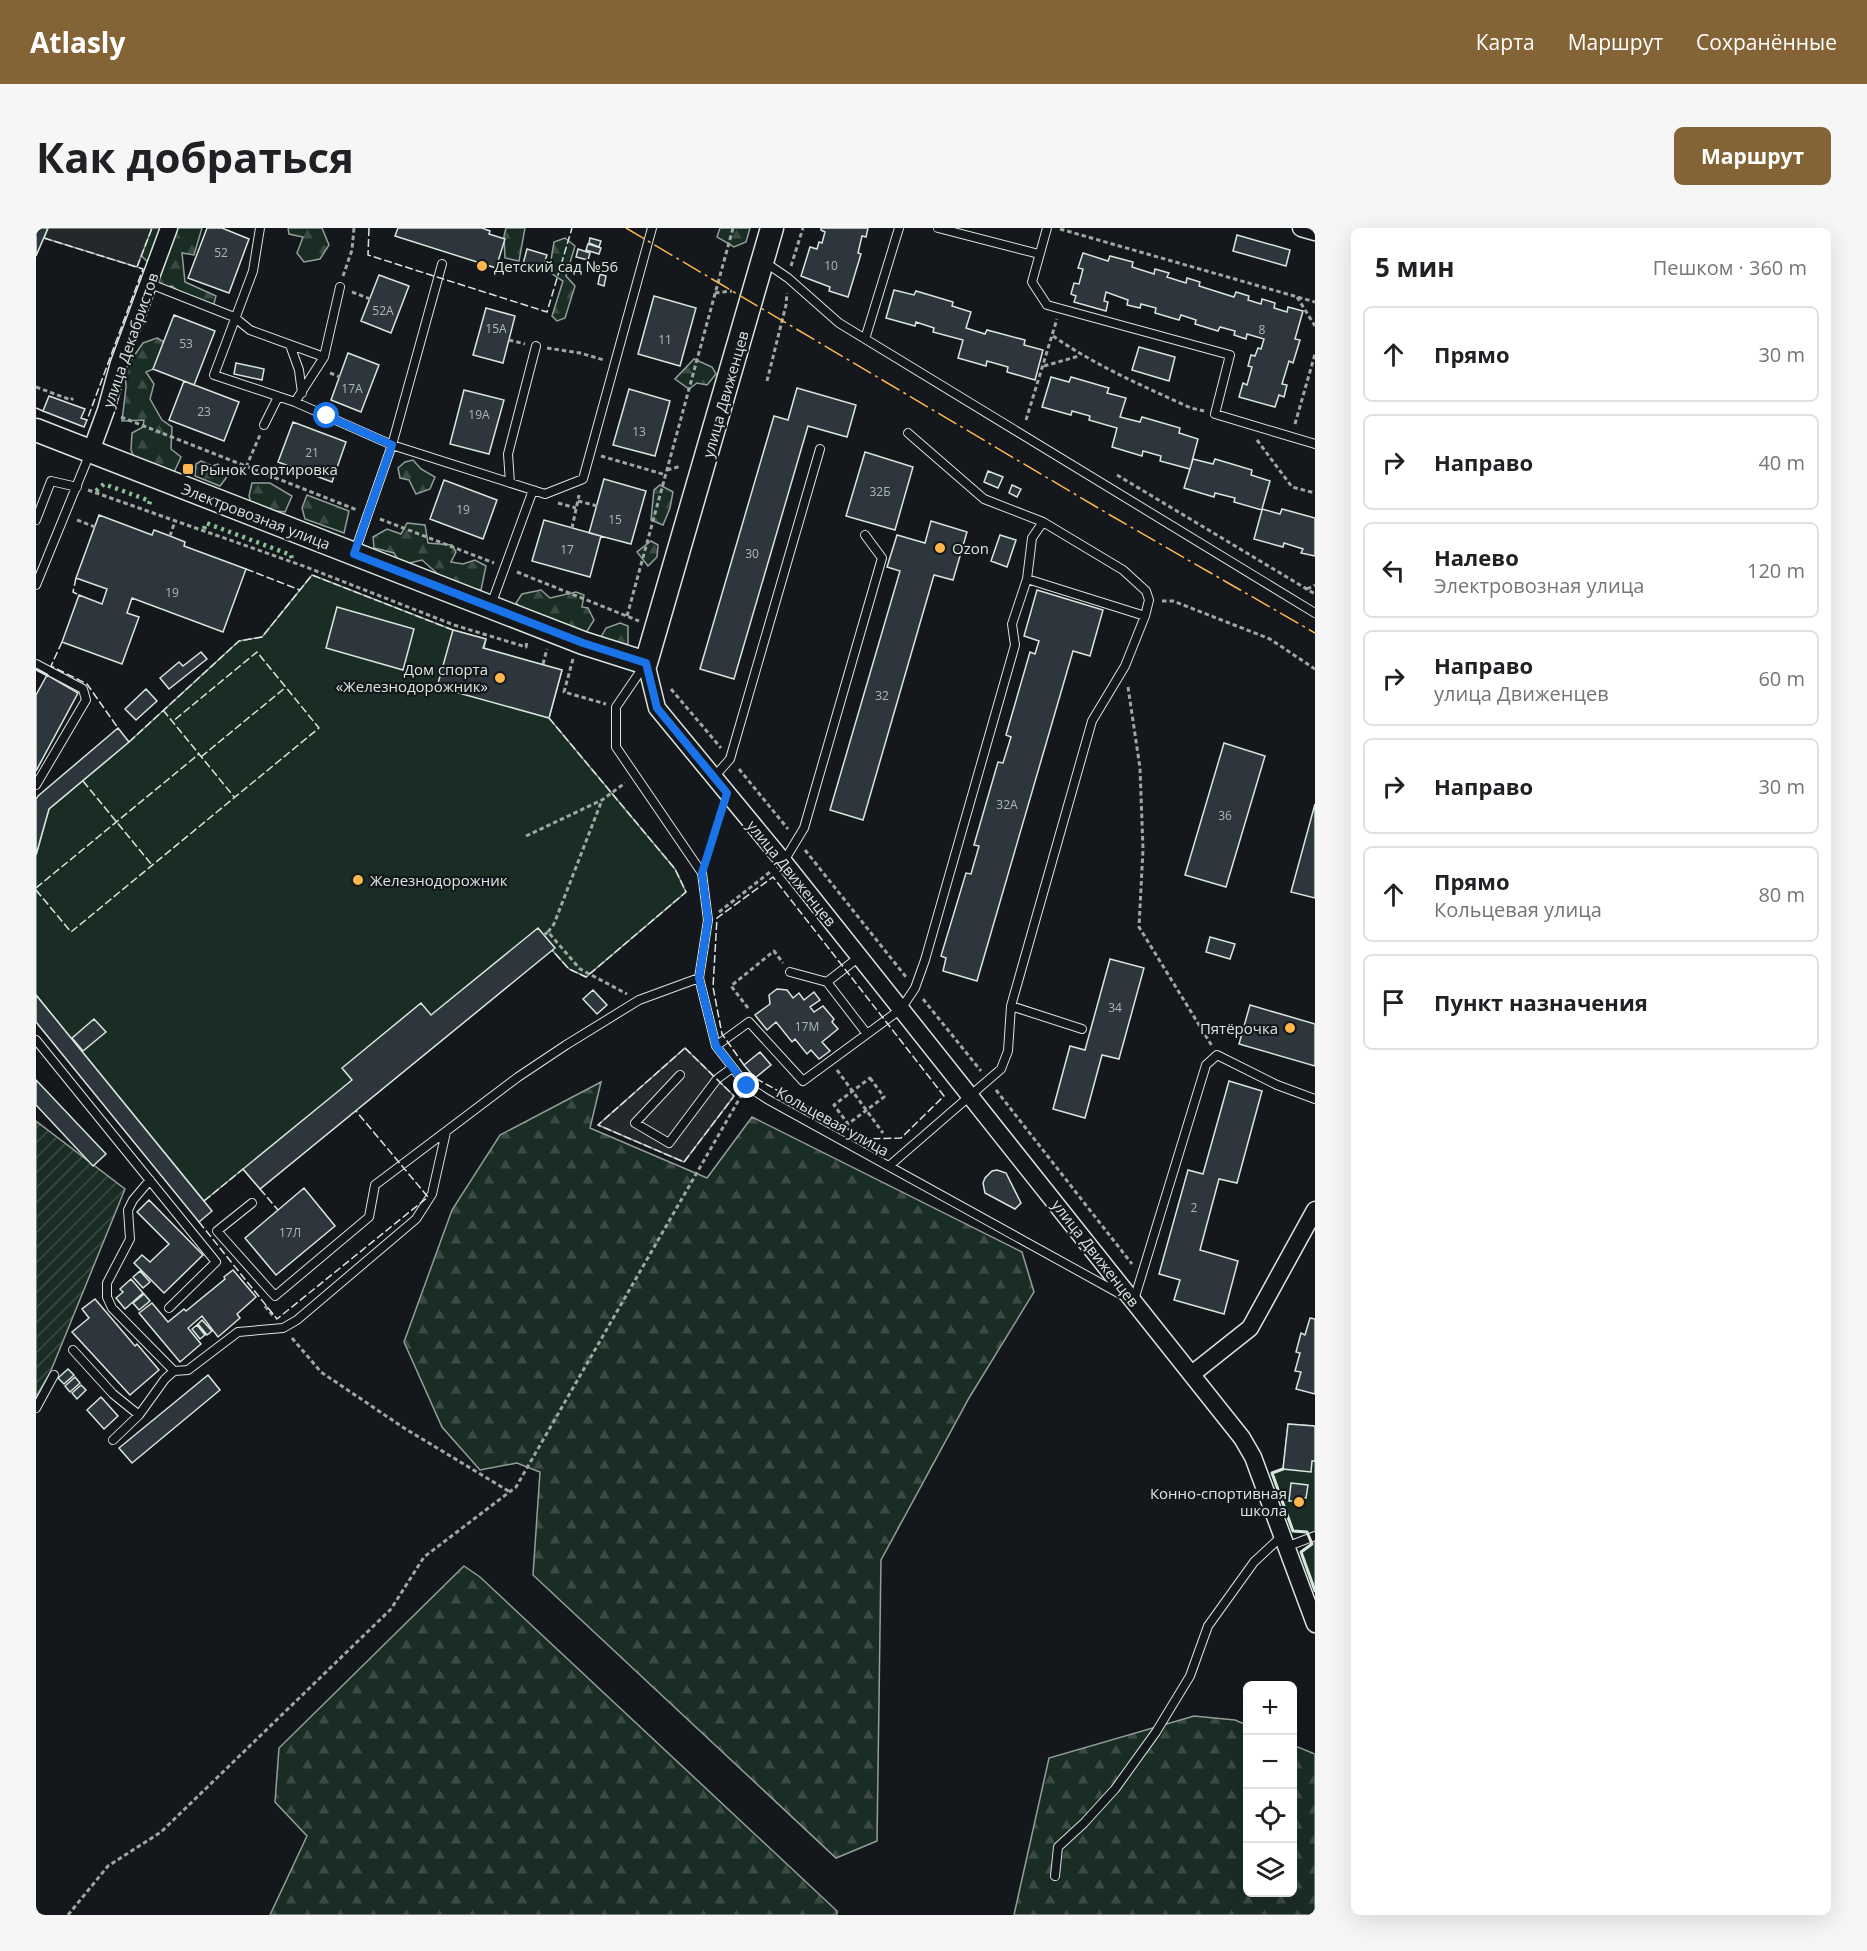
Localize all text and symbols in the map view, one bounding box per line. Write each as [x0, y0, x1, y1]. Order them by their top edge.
text: Atlasly [30, 23, 125, 61]
text: Карта [1476, 28, 1535, 56]
text: Маршрут [1568, 28, 1663, 56]
text: Сохранённые [1696, 28, 1837, 56]
button: Маршрут [1674, 127, 1831, 185]
text: Как добраться [36, 128, 354, 185]
house number: 52 [214, 244, 228, 261]
text: 5 мин [1375, 249, 1455, 285]
text: Пешком · 360 m [1653, 254, 1807, 281]
place label: Детский сад №56 [494, 256, 618, 276]
house number: 10 [824, 257, 838, 274]
marker: Детский сад №56 [475, 259, 489, 273]
street label: улица Декабристов [98, 270, 162, 410]
house number: 52А [372, 302, 394, 319]
house number: 15А [485, 320, 507, 337]
house number: 8 [1259, 321, 1266, 338]
street label: улица Движенцев [697, 328, 753, 460]
house number: 11 [658, 331, 672, 348]
house number: 53 [179, 335, 193, 352]
icon: ahead [1377, 338, 1410, 371]
text: Прямо [1434, 339, 1510, 369]
text: 30 m [1758, 341, 1805, 368]
house number: 17А [341, 380, 363, 397]
route start [313, 402, 339, 428]
house number: 23 [197, 403, 211, 420]
house number: 19А [468, 406, 490, 423]
house number: 13 [632, 423, 646, 440]
house number: 21 [305, 444, 319, 461]
icon: right [1377, 446, 1410, 479]
text: Направо [1434, 447, 1533, 477]
text: 40 m [1758, 449, 1805, 476]
place label: Рынок Сортировка [200, 459, 338, 479]
marker: Рынок Сортировка [181, 462, 195, 476]
street label: Электровозная улица [179, 478, 333, 554]
house number: 32Б [869, 483, 891, 500]
house number: 19 [456, 501, 470, 518]
house number: 15 [608, 511, 622, 528]
place label: Ozon [952, 538, 989, 558]
house number: 17 [560, 541, 574, 558]
marker: Ozon [933, 541, 947, 555]
text: Налево [1434, 542, 1519, 572]
house number: 30 [745, 545, 759, 562]
icon: left [1377, 554, 1410, 587]
text: 120 m [1747, 557, 1805, 584]
text: Электровозная улица [1434, 572, 1644, 599]
house number: 19 [165, 584, 179, 601]
text: Направо [1434, 650, 1533, 680]
place label: Дом спорта «Железнодорожник» [336, 659, 488, 696]
icon: right [1377, 662, 1410, 695]
text: 60 m [1758, 665, 1805, 692]
marker: Дом спорта «Железнодорожник» [493, 671, 507, 685]
text: улица Движенцев [1434, 680, 1609, 707]
house number: 32 [875, 687, 889, 704]
icon: right [1377, 770, 1410, 803]
text: Направо [1434, 771, 1533, 801]
text: 30 m [1758, 773, 1805, 800]
house number: 32А [996, 796, 1018, 813]
house number: 36 [1218, 807, 1232, 824]
street label: улица Движенцев [743, 816, 841, 930]
text: Прямо [1434, 866, 1510, 896]
place label: Железнодорожник [370, 870, 508, 890]
marker: Железнодорожник [351, 873, 365, 887]
icon: ahead [1377, 878, 1410, 911]
text: 80 m [1758, 881, 1805, 908]
text: Кольцевая улица [1434, 896, 1602, 923]
icon: arrive [1377, 986, 1410, 1019]
text: Пункт назначения [1434, 987, 1648, 1017]
house number: 34 [1108, 999, 1122, 1016]
house number: 17М [795, 1018, 819, 1035]
place label: Пятёрочка [1200, 1018, 1278, 1038]
marker: Пятёрочка [1283, 1021, 1297, 1035]
route end [733, 1072, 759, 1098]
street label: Кольцевая улица [773, 1082, 893, 1160]
street label: улица Движенцев [1048, 1195, 1144, 1311]
house number: 2 [1191, 1199, 1198, 1216]
house number: 17Л [279, 1224, 301, 1241]
place label: Конно-спортивная школа [1150, 1483, 1287, 1520]
marker: Конно-спортивная школа [1292, 1495, 1306, 1509]
map controls [1243, 1681, 1297, 1897]
button: + [1243, 1681, 1297, 1735]
button: − [1243, 1735, 1297, 1789]
button: locate [1243, 1789, 1297, 1843]
button: layers [1243, 1843, 1297, 1897]

